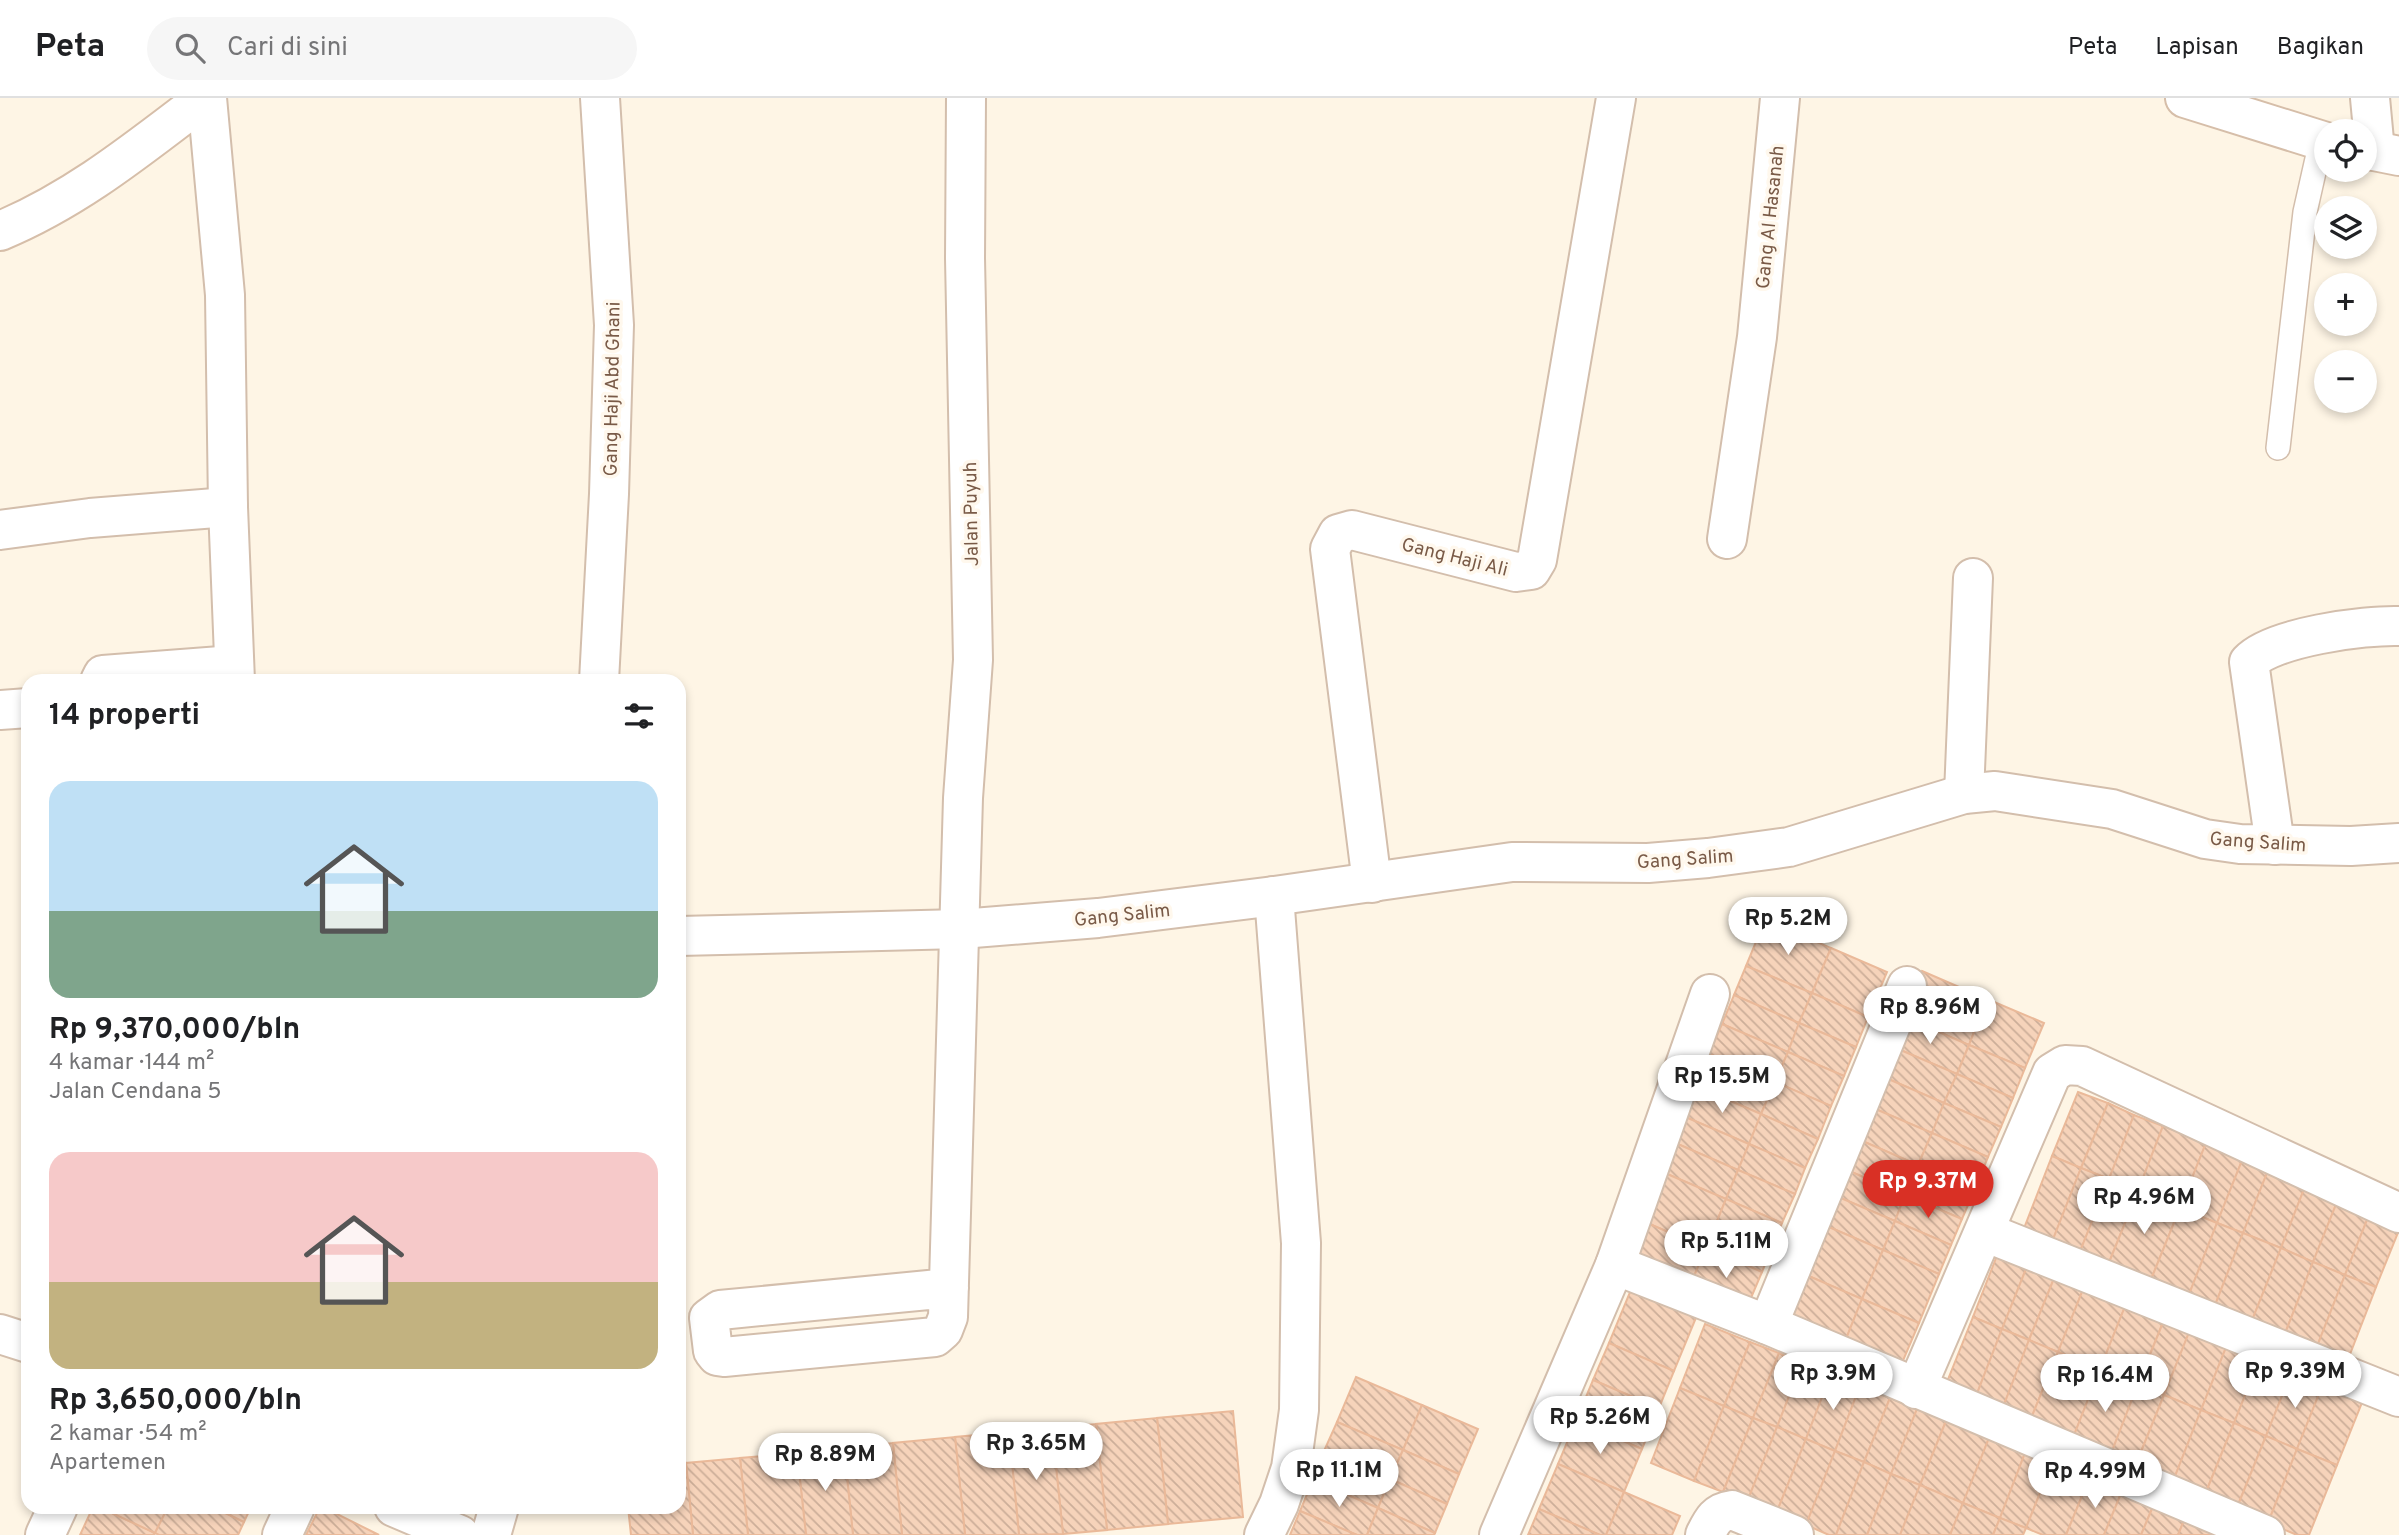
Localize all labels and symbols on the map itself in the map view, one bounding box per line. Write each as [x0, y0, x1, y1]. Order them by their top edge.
street label: Gang Al Hasanah [1752, 144, 1790, 290]
street label: Gang Haji Abd Ghani [599, 301, 627, 477]
street label: Jalan Puyuh [959, 461, 985, 567]
street label: Gang Haji Ali [1399, 533, 1510, 583]
street label: Gang Salim [2209, 828, 2307, 858]
street label: Gang Salim [1636, 845, 1734, 875]
pin: Rp 5.2M [1723, 898, 1853, 957]
street label: Gang Salim [1073, 899, 1172, 933]
pin: Rp 8.96M [1858, 986, 2002, 1046]
pin: Rp 15.5M [1650, 1056, 1794, 1115]
pin: Rp 9.37M [1856, 1160, 2000, 1220]
pin: Rp 4.96M [2072, 1176, 2216, 1236]
pin: Rp 5.11M [1654, 1220, 1798, 1280]
pin: Rp 9.39M [2223, 1350, 2367, 1410]
pin: Rp 3.9M [1768, 1352, 1898, 1412]
pin: Rp 16.4M [2033, 1354, 2177, 1414]
pin: Rp 5.26M [1528, 1396, 1672, 1456]
pin: Rp 3.65M [964, 1422, 1108, 1482]
pin: Rp 8.89M [753, 1434, 897, 1493]
pin: Rp 11.1M [1267, 1450, 1411, 1509]
pin: Rp 4.99M [2023, 1450, 2167, 1510]

